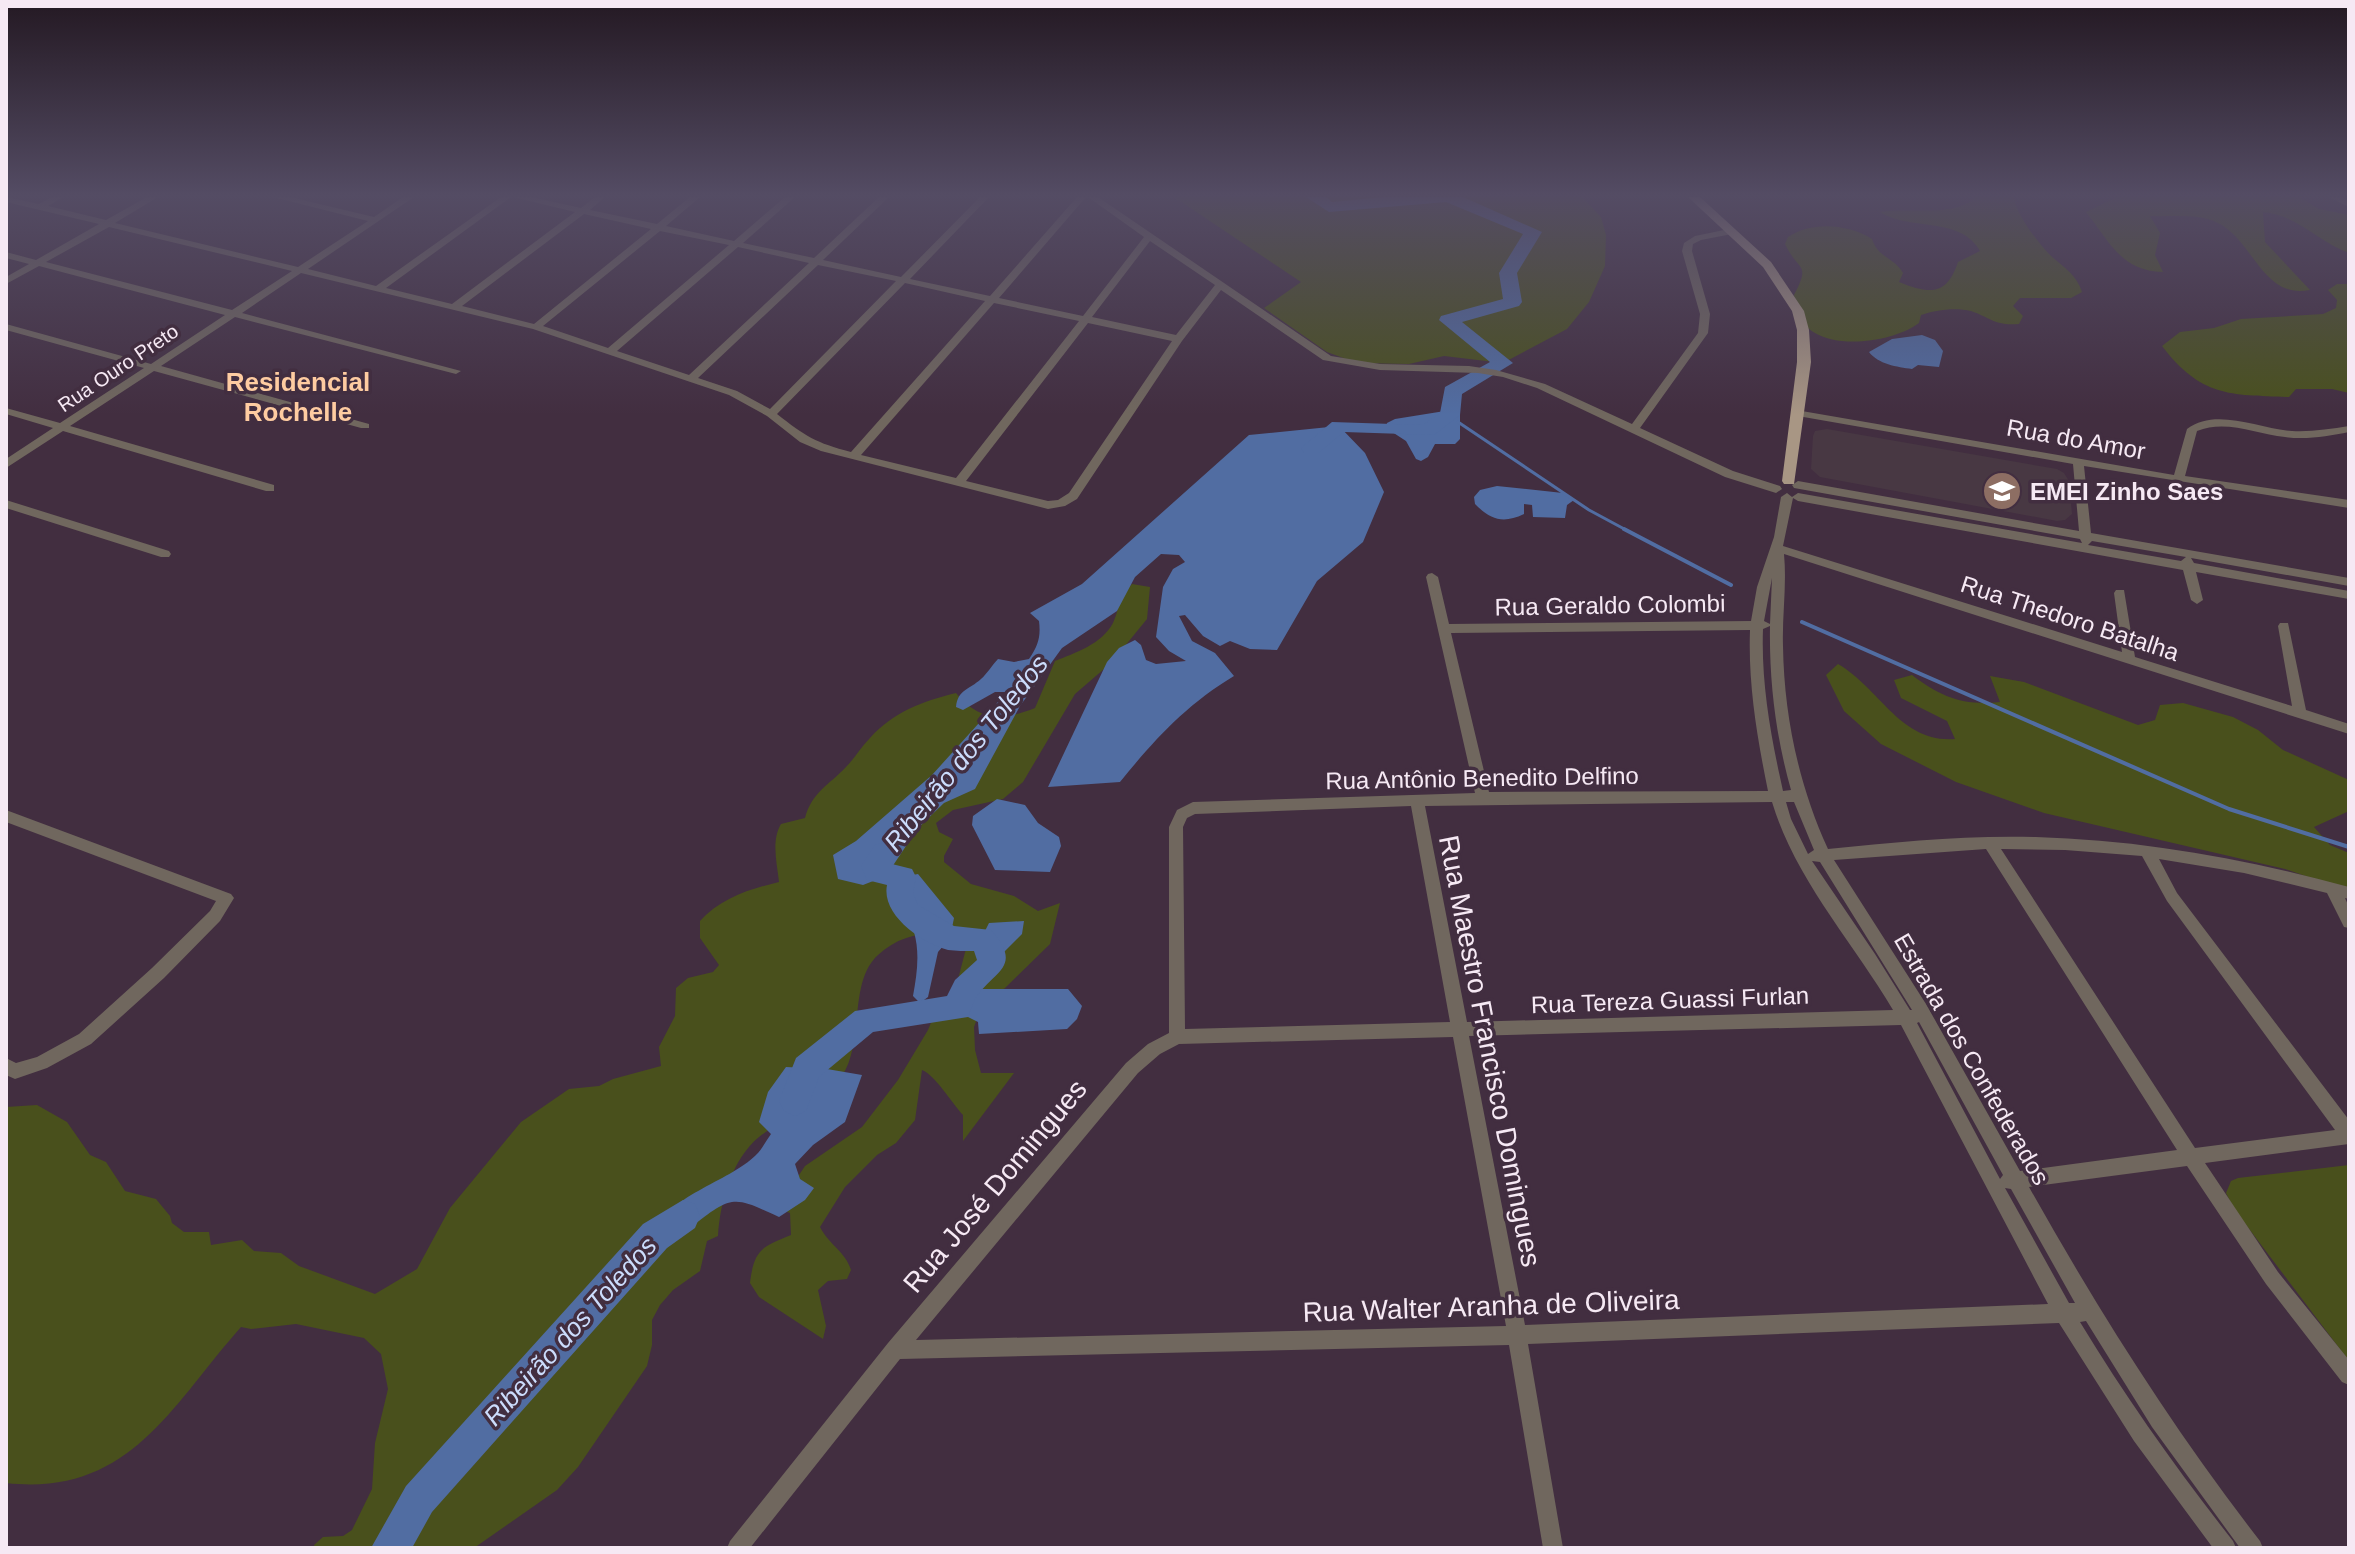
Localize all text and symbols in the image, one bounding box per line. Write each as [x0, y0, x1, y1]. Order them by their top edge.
street label: Rua Ouro Preto [54, 320, 182, 416]
district label: Residencial Rochelle [226, 367, 370, 427]
street label: Rua do Amor [2005, 414, 2147, 464]
school or university icon: EMEI Zinho Saes [1981, 470, 2023, 512]
place label: EMEI Zinho Saes [2030, 478, 2223, 505]
street label: Rua Thedoro Batalha [1958, 570, 2183, 666]
street label: Rua Geraldo Colombi [1494, 589, 1726, 621]
water label: Ribeirão dos Toledos [878, 649, 1054, 857]
street label: Rua Antônio Benedito Delfino [1325, 762, 1639, 794]
street label: Rua Maestro Francisco Domingues [1433, 833, 1547, 1269]
street label: Estrada dos Confederados [1889, 929, 2055, 1189]
street label: Rua Tereza Guassi Furlan [1530, 982, 1810, 1018]
street label: Rua José Domingues [897, 1074, 1093, 1298]
water label: Ribeirão dos Toledos [477, 1231, 663, 1431]
street label: Rua Walter Aranha de Oliveira [1302, 1284, 1680, 1328]

